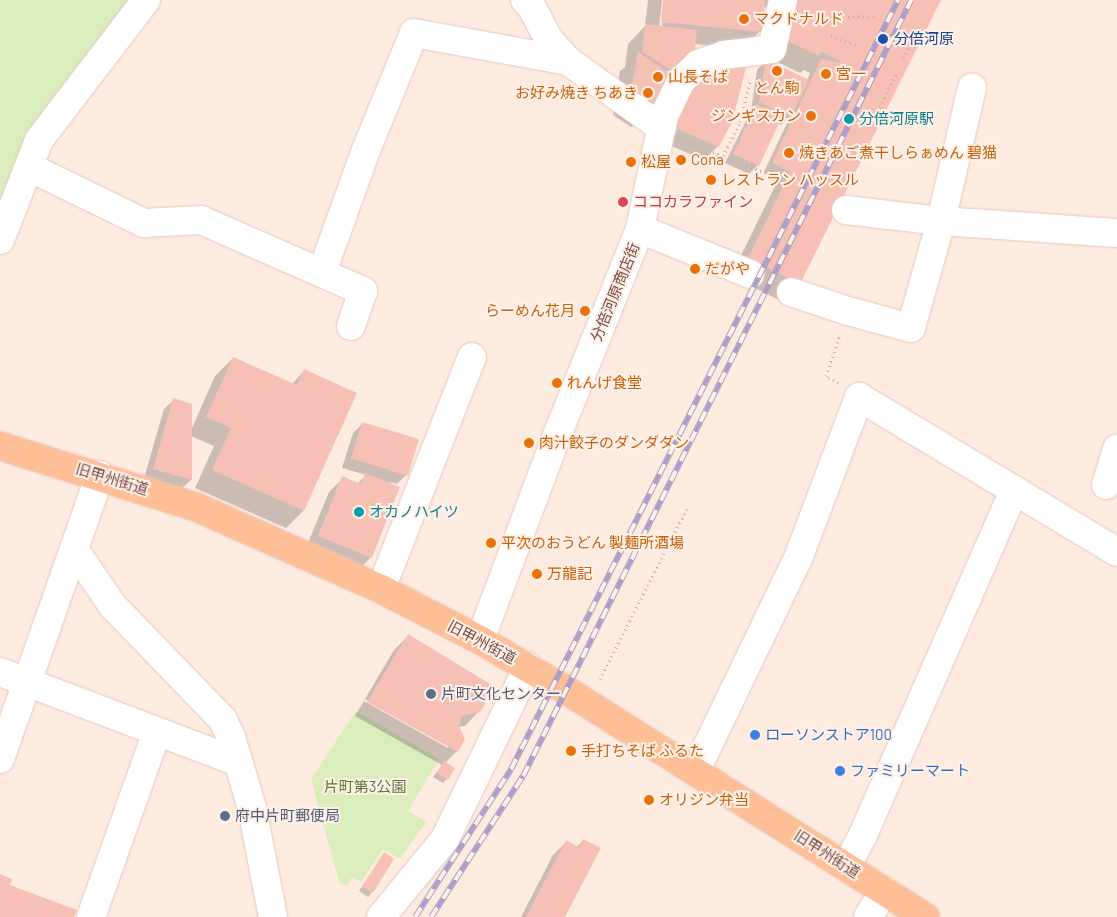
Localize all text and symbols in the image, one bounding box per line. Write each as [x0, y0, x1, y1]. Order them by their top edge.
place label: マクドナルド [754, 10, 844, 28]
marker: マクドナルド [738, 13, 750, 25]
place label: 分倍河原 [894, 30, 954, 48]
marker: 分倍河原 [876, 32, 890, 46]
marker: とん駒 [771, 65, 783, 77]
place label: 宮一 [836, 65, 866, 83]
place label: 山長そば [668, 68, 728, 86]
marker: 宮一 [820, 68, 832, 80]
marker: 山長そば [652, 71, 664, 83]
place label: とん駒 [755, 79, 799, 97]
place label: お好み焼き ちあき [515, 84, 638, 102]
marker: お好み焼き ちあき [642, 87, 654, 99]
place label: ジンギスカン [711, 107, 801, 125]
marker: ジンギスカン [805, 110, 817, 122]
place label: 分倍河原駅 [859, 110, 934, 128]
marker: 分倍河原駅 [843, 113, 855, 125]
place label: 焼きあご煮干しらぁめん 碧猫 [799, 144, 997, 162]
marker: 焼きあご煮干しらぁめん 碧猫 [783, 147, 795, 159]
place label: Cona [691, 151, 724, 169]
place label: 松屋 [641, 153, 671, 171]
marker: Cona [675, 154, 687, 166]
marker: 松屋 [625, 156, 637, 168]
place label: レストラン ハッスル [721, 171, 859, 189]
marker: レストラン ハッスル [705, 174, 717, 186]
place label: ココカラファイン [633, 193, 753, 211]
marker: ココカラファイン [617, 196, 629, 208]
street label: 分倍河原商店街 [587, 240, 643, 344]
place label: だがや [705, 260, 750, 278]
marker: だがや [689, 263, 701, 275]
place label: らーめん花月 [485, 302, 575, 320]
marker: らーめん花月 [579, 305, 591, 317]
place label: れんげ食堂 [567, 374, 642, 392]
marker: れんげ食堂 [551, 377, 563, 389]
place label: 肉汁餃子のダンダダン [539, 434, 689, 452]
marker: 肉汁餃子のダンダダン [523, 437, 535, 449]
street label: 旧甲州街道 [74, 459, 150, 499]
place label: オカノハイツ [369, 503, 459, 521]
marker: オカノハイツ [353, 506, 365, 518]
place label: 平次のおうどん 製麺所酒場 [501, 534, 684, 552]
marker: 平次のおうどん 製麺所酒場 [485, 537, 497, 549]
place label: 万龍記 [547, 565, 592, 583]
marker: 万龍記 [531, 568, 543, 580]
street label: 旧甲州街道 [445, 616, 519, 668]
place label: 片町文化センター [441, 685, 561, 703]
marker: 片町文化センター [425, 688, 437, 700]
place label: ローソンストア100 [765, 726, 892, 744]
marker: ローソンストア100 [749, 729, 761, 741]
place label: 手打ちそば ふるた [581, 742, 704, 760]
marker: 手打ちそば ふるた [565, 745, 577, 757]
place label: ファミリーマート [850, 762, 970, 780]
marker: ファミリーマート [834, 765, 846, 777]
park label: 片町第3公園 [324, 778, 406, 796]
place label: オリジン弁当 [659, 791, 749, 809]
marker: オリジン弁当 [643, 794, 655, 806]
place label: 府中片町郵便局 [235, 807, 340, 825]
marker: 府中片町郵便局 [219, 810, 231, 822]
street label: 旧甲州街道 [791, 826, 863, 882]

